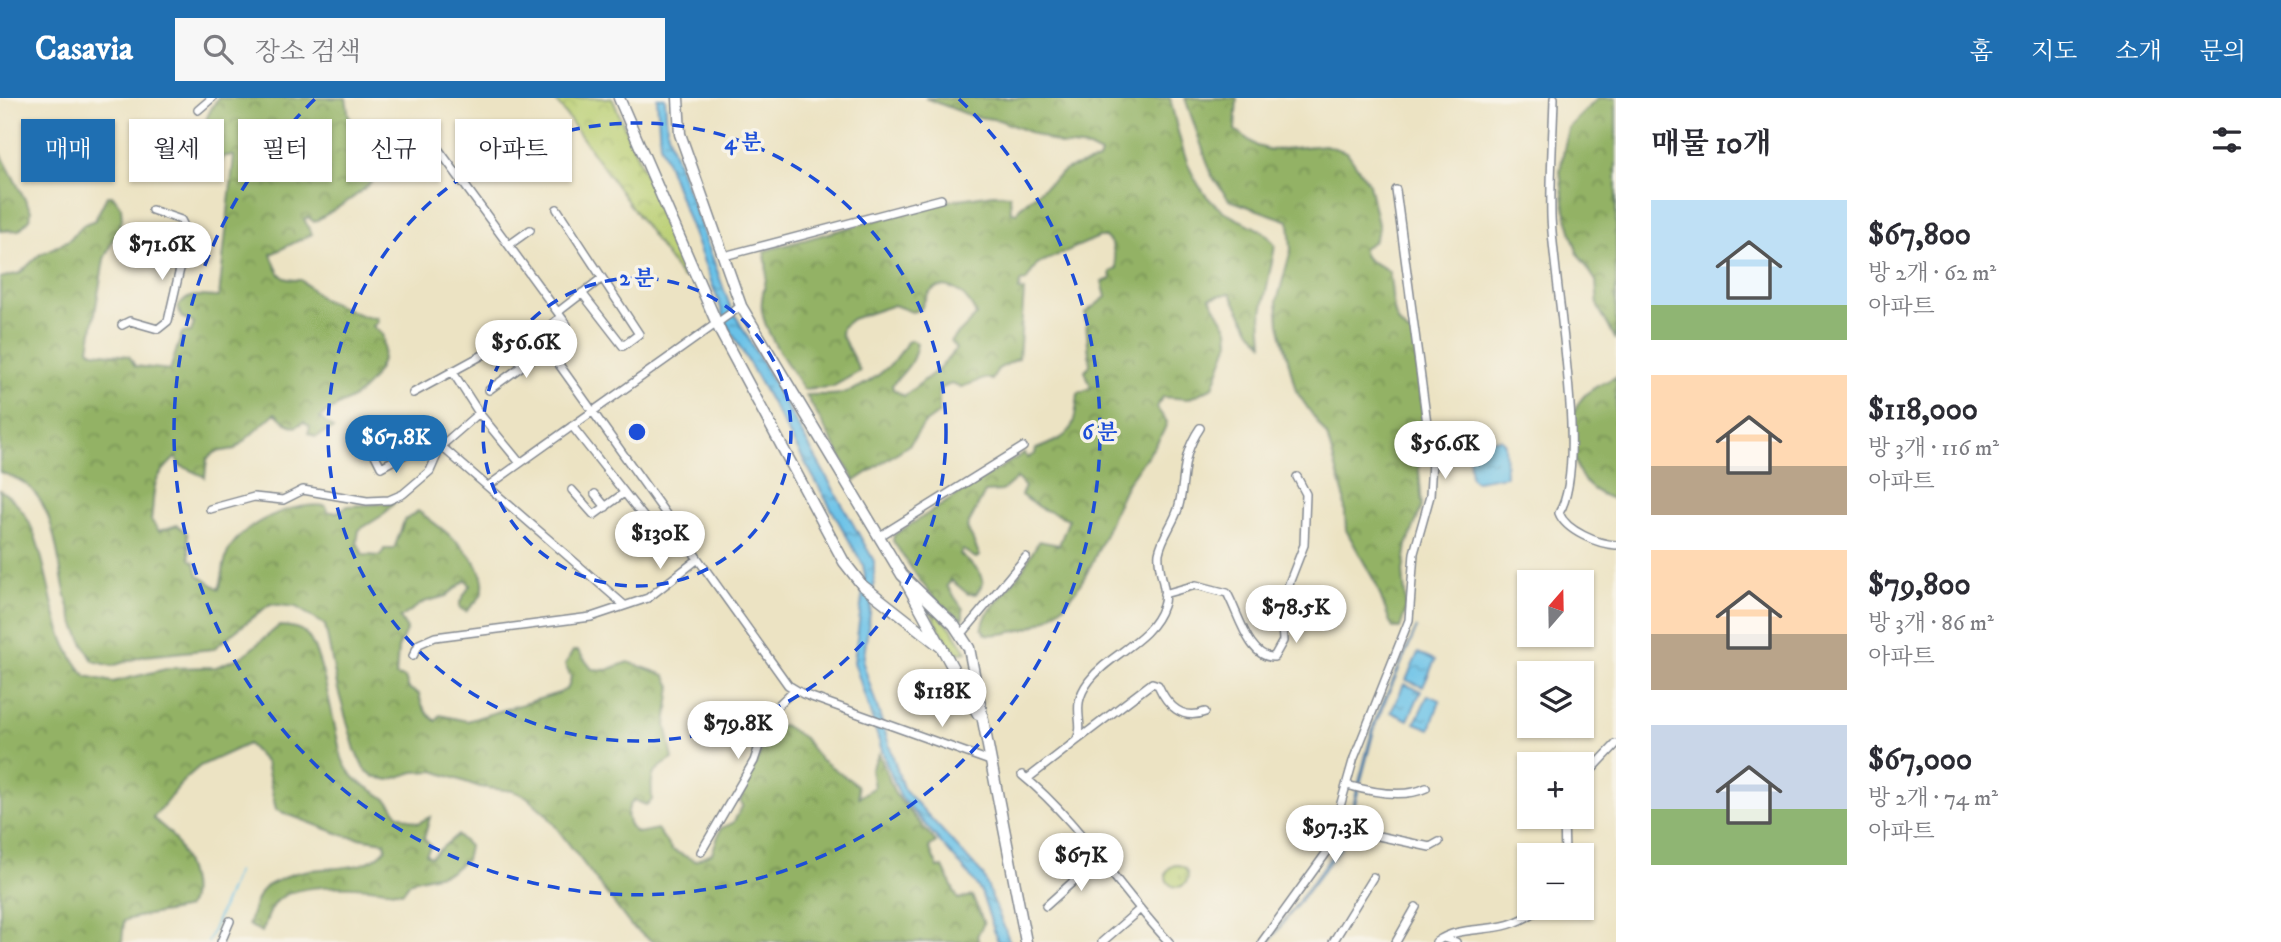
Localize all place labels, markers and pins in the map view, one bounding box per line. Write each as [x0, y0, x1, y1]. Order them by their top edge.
pin: $71.6K [105, 222, 219, 282]
pin: $56.6K [469, 320, 583, 380]
pin: $67.8K [339, 416, 453, 475]
centre of rings [625, 420, 649, 444]
pin: $56.6K [1388, 422, 1502, 481]
pin: $130K [611, 512, 709, 571]
pin: $78.5K [1239, 586, 1353, 645]
pin: $118K [893, 670, 991, 729]
pin: $79.8K [681, 702, 795, 761]
pin: $97.3K [1278, 806, 1392, 865]
pin: $67K [1040, 834, 1122, 893]

